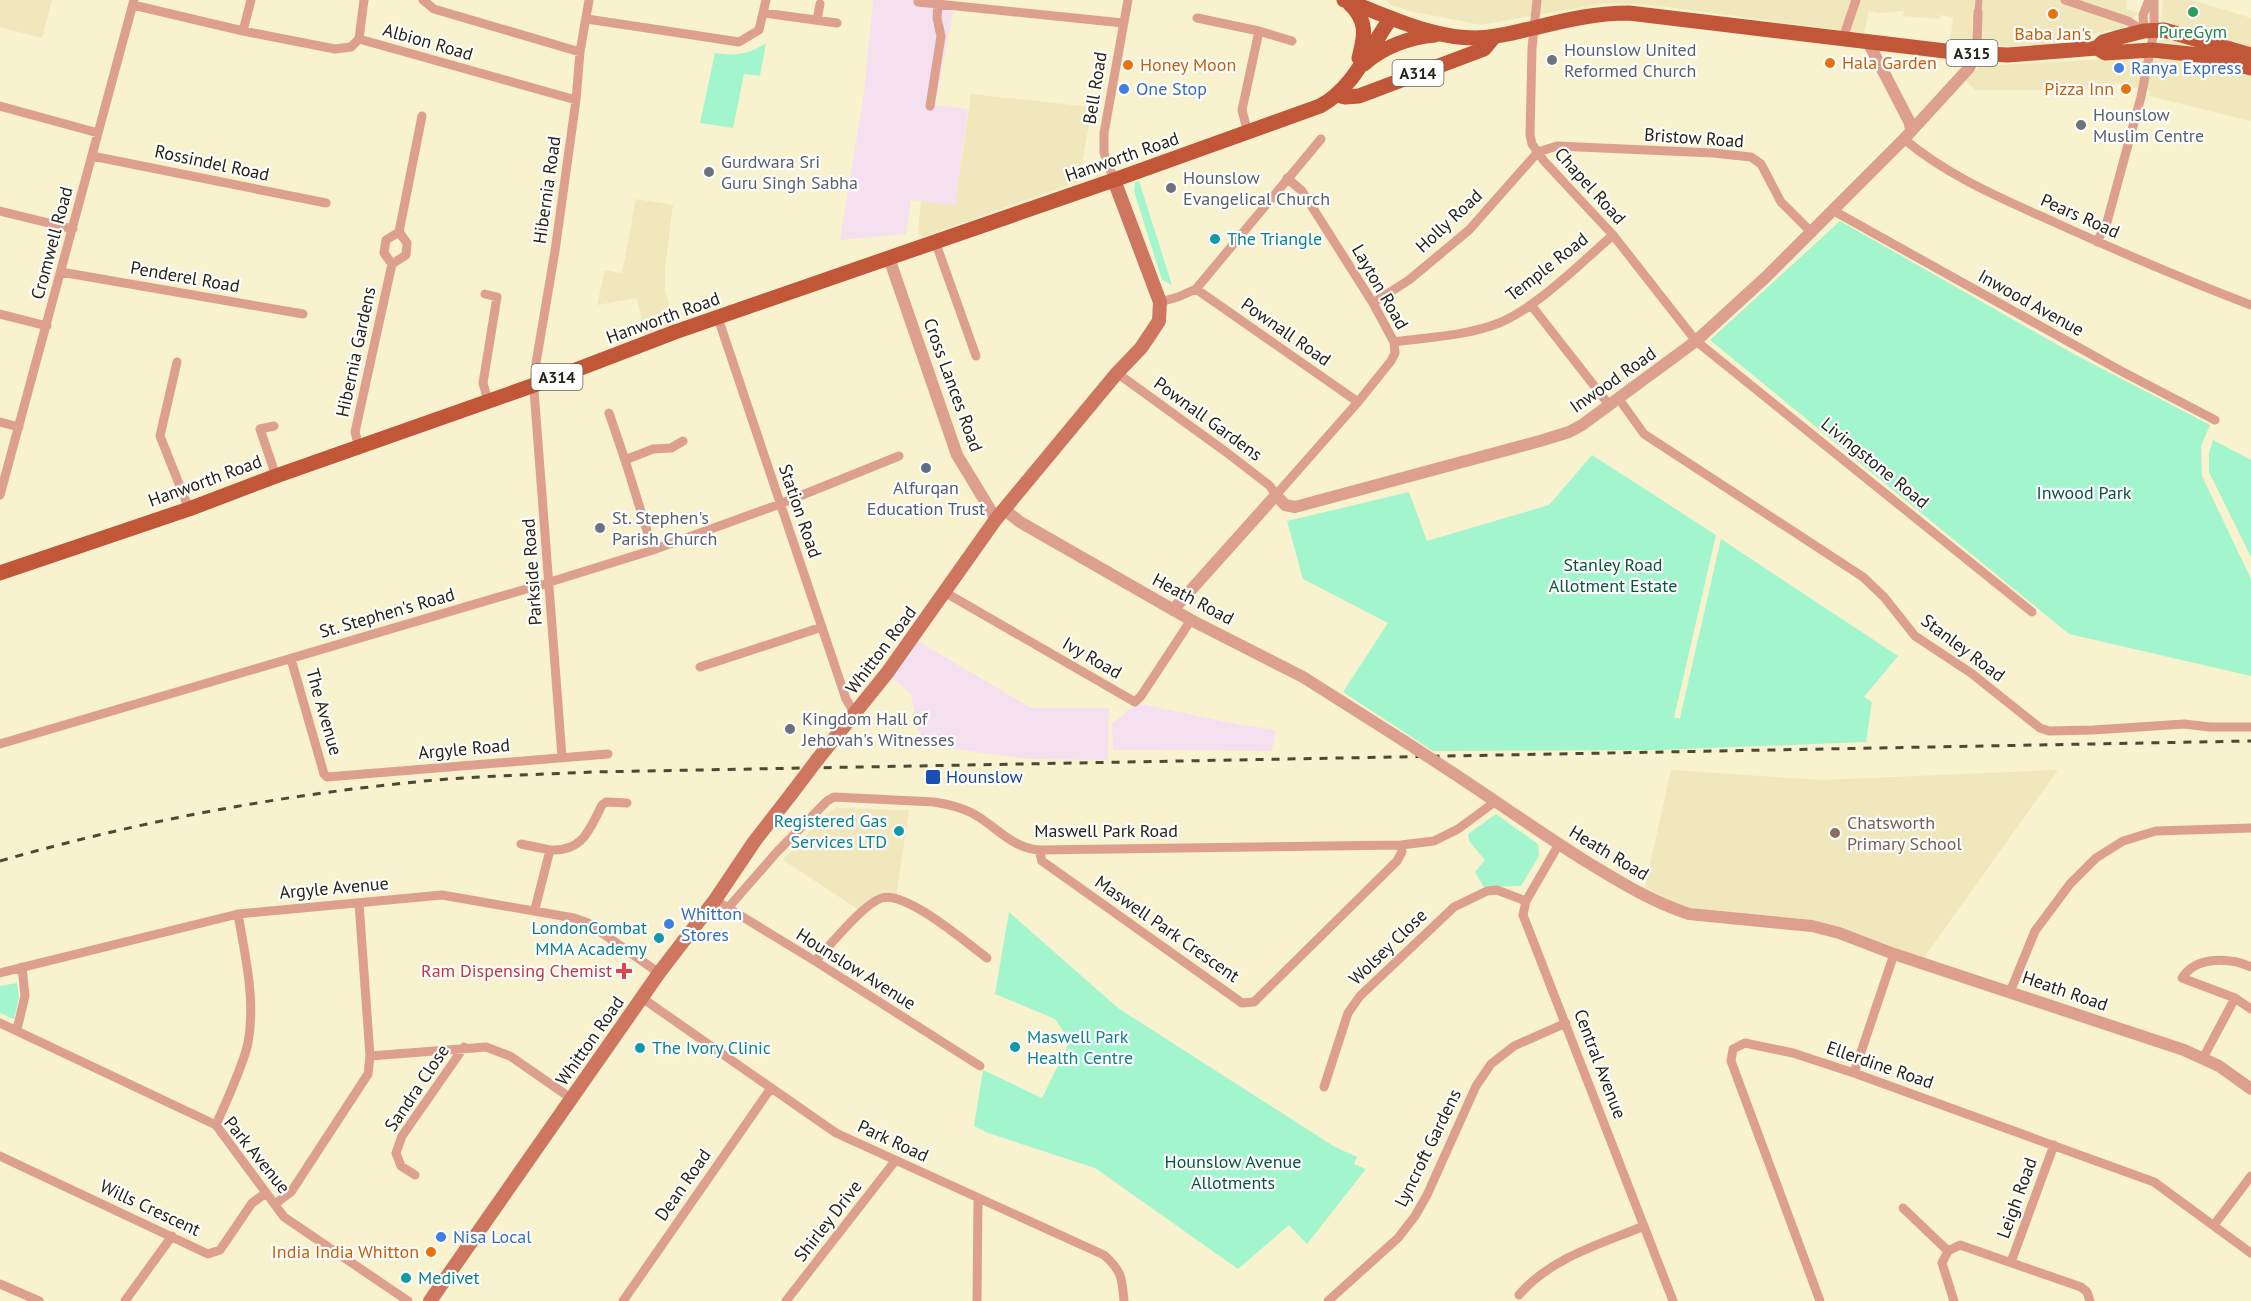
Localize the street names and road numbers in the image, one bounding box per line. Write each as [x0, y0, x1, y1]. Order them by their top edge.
street label: Albion Road [380, 18, 476, 65]
road number: A315 [1946, 40, 1998, 66]
street label: Bell Road [1077, 50, 1112, 126]
road number: A314 [1392, 60, 1444, 86]
street label: Bristow Road [1643, 123, 1745, 152]
street label: Hanworth Road [1062, 126, 1182, 187]
street label: Hibernia Road [528, 135, 565, 245]
street label: Rossindel Road [153, 139, 271, 186]
street label: Chapel Road [1550, 142, 1631, 229]
street label: Cromwell Road [25, 184, 78, 302]
street label: Holly Road [1410, 184, 1487, 257]
street label: Pears Road [2037, 188, 2123, 243]
street label: Temple Road [1501, 227, 1593, 306]
street label: Layton Road [1347, 240, 1414, 333]
street label: Penderel Road [129, 256, 242, 297]
street label: Inwood Avenue [1974, 264, 2088, 341]
street label: Hibernia Gardens [330, 285, 381, 419]
street label: Hanworth Road [603, 286, 723, 349]
street label: Pownall Road [1237, 292, 1336, 371]
street label: Cross Lances Road [919, 315, 988, 455]
street label: Inwood Road [1565, 341, 1660, 418]
road number: A314 [532, 364, 582, 390]
street label: Pownall Gardens [1150, 372, 1267, 466]
street label: Livingstone Road [1817, 412, 1934, 513]
street label: Hanworth Road [145, 449, 265, 512]
street label: Station Road [774, 461, 827, 561]
street label: Parkside Road [516, 518, 547, 626]
street label: Heath Road [1149, 568, 1238, 630]
street label: St. Stephen's Road [317, 582, 457, 643]
street label: Whitton Road [840, 601, 921, 698]
street label: Stanley Road [1917, 609, 2010, 687]
street label: Ivy Road [1058, 631, 1126, 684]
street label: The Avenue [301, 666, 348, 758]
street label: Argyle Road [417, 733, 511, 764]
street label: Maswell Park Road [1034, 819, 1178, 842]
street label: Heath Road [1565, 820, 1653, 885]
street label: Maswell Park Crescent [1091, 870, 1244, 987]
street label: Argyle Avenue [278, 871, 390, 904]
street label: Wolsey Close [1344, 904, 1432, 990]
street label: Hounslow Avenue [792, 923, 920, 1015]
street label: Heath Road [2019, 965, 2111, 1016]
street label: Whitton Road [550, 992, 629, 1090]
street label: Central Avenue [1569, 1006, 1632, 1122]
street label: Ellerdine Road [1824, 1035, 1937, 1094]
street label: Sandra Close [379, 1040, 454, 1136]
street label: Lyncroft Gardens [1389, 1085, 1466, 1210]
street label: Park Avenue [219, 1111, 296, 1198]
street label: Park Road [854, 1114, 932, 1167]
street label: Dean Road [649, 1144, 716, 1225]
street label: Leigh Road [1991, 1154, 2042, 1242]
street label: Wills Crescent [96, 1174, 204, 1241]
street label: Shirley Drive [789, 1175, 867, 1266]

